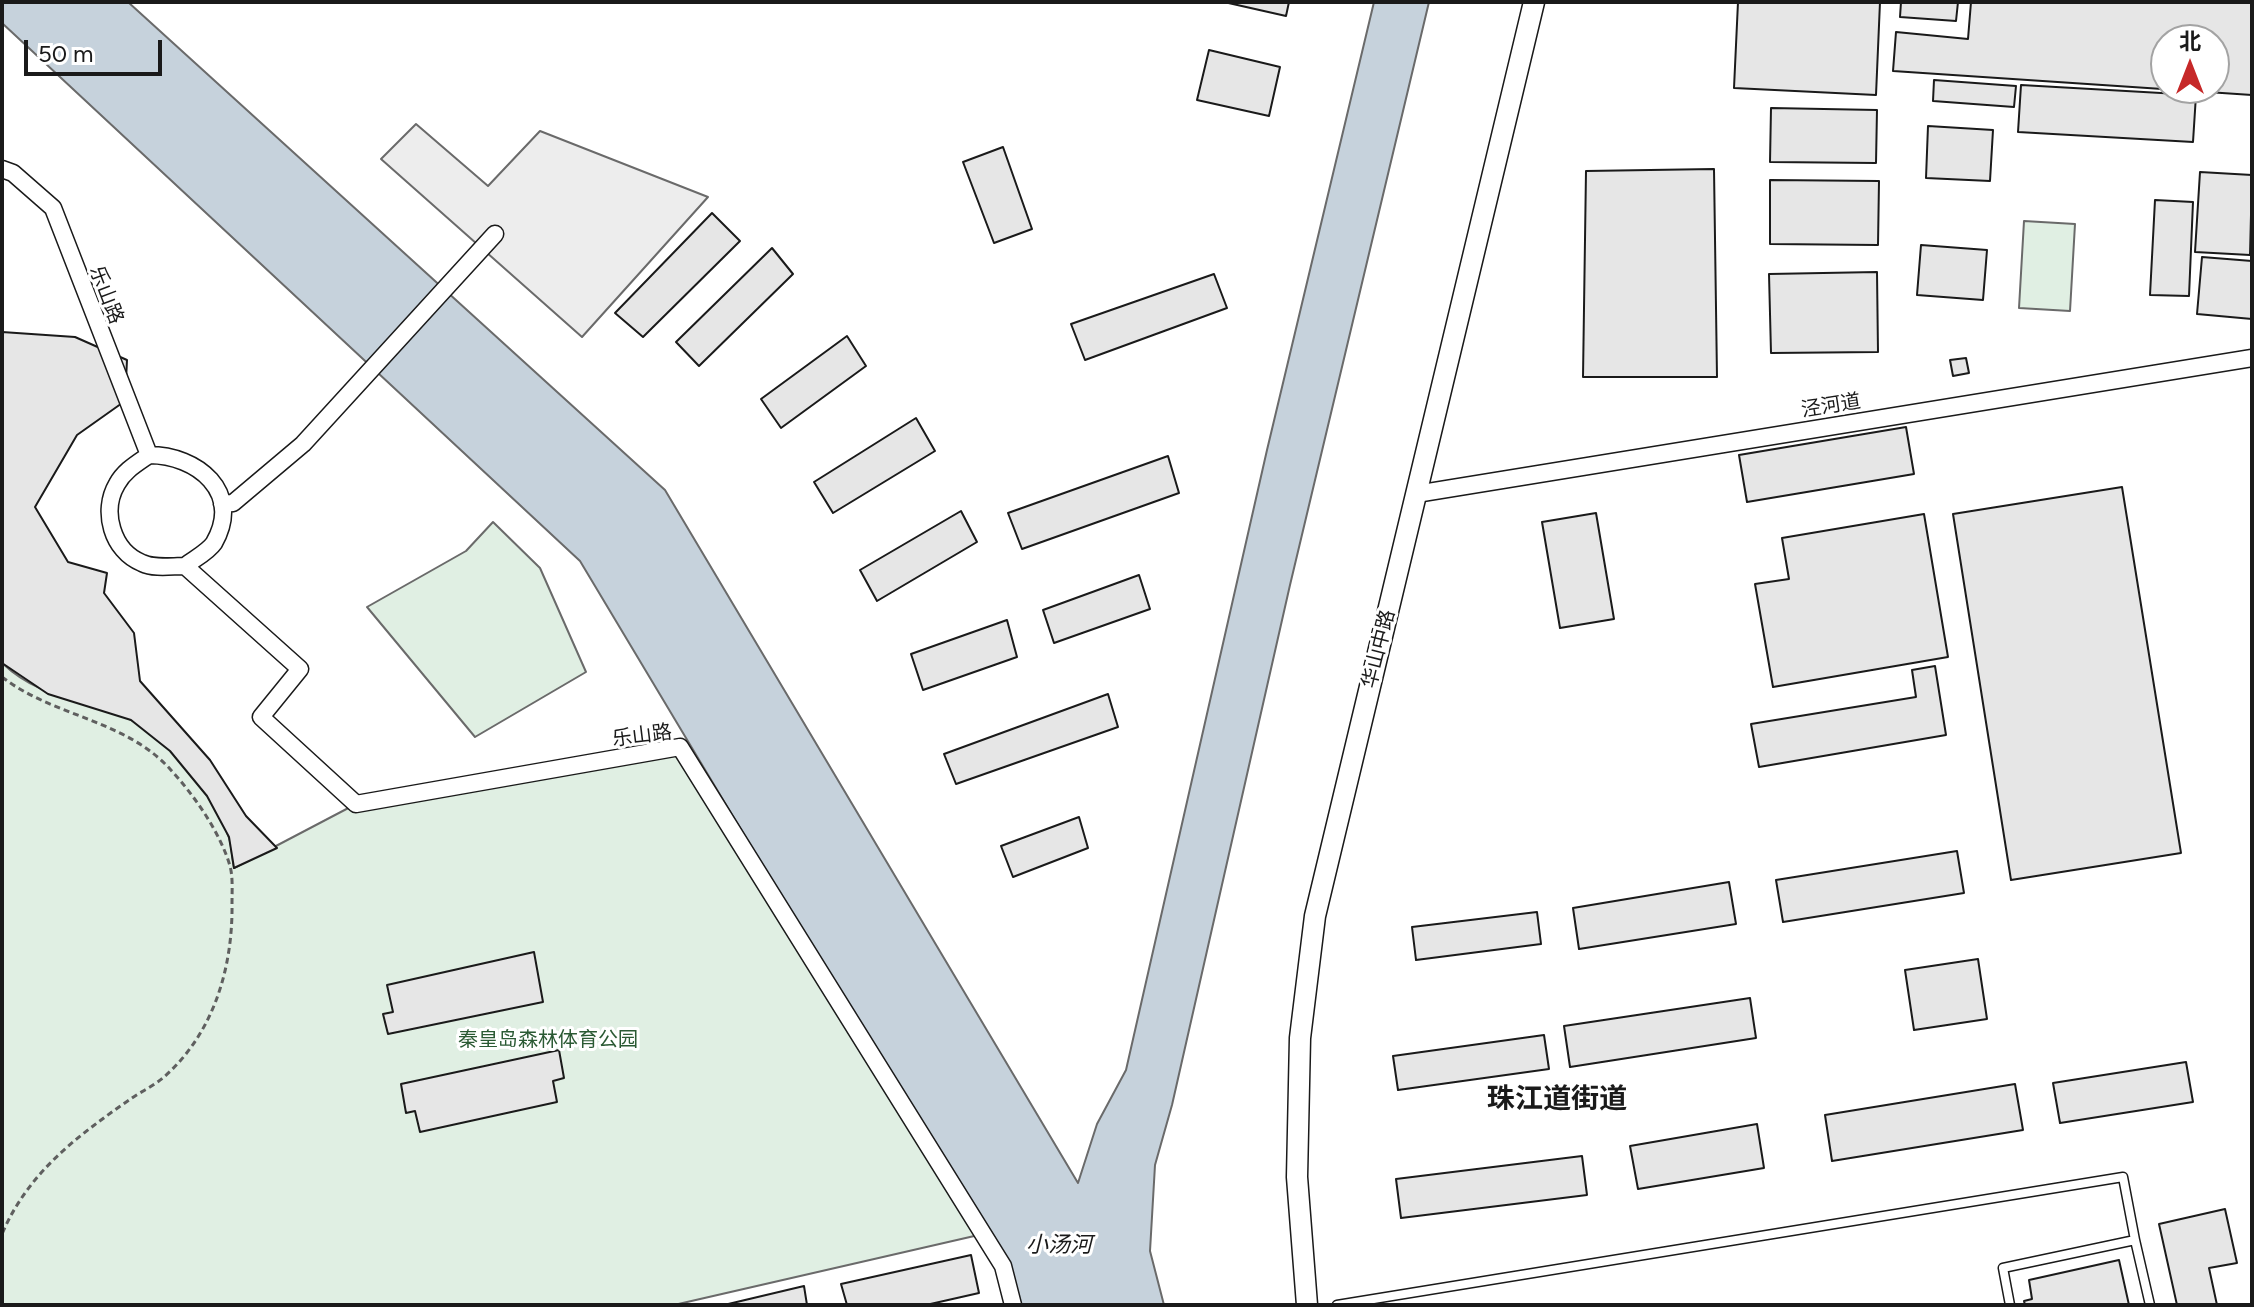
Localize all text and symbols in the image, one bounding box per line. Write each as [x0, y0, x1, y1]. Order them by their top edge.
scale bar [28, 24, 166, 74]
north arrow [2150, 24, 2230, 104]
text: 北 [2179, 28, 2201, 55]
text: 50 m [38, 39, 94, 68]
street label: 乐山路 [84, 263, 128, 327]
street label: 泾河道 [1799, 389, 1863, 423]
street label: 华山中路 [1358, 607, 1400, 691]
street label: 乐山路 [611, 720, 673, 752]
park label: 秦皇岛森林体育公园 [458, 1028, 638, 1052]
district label: 珠江道街道 [1487, 1083, 1627, 1117]
water label: 小汤河 [1026, 1233, 1092, 1259]

